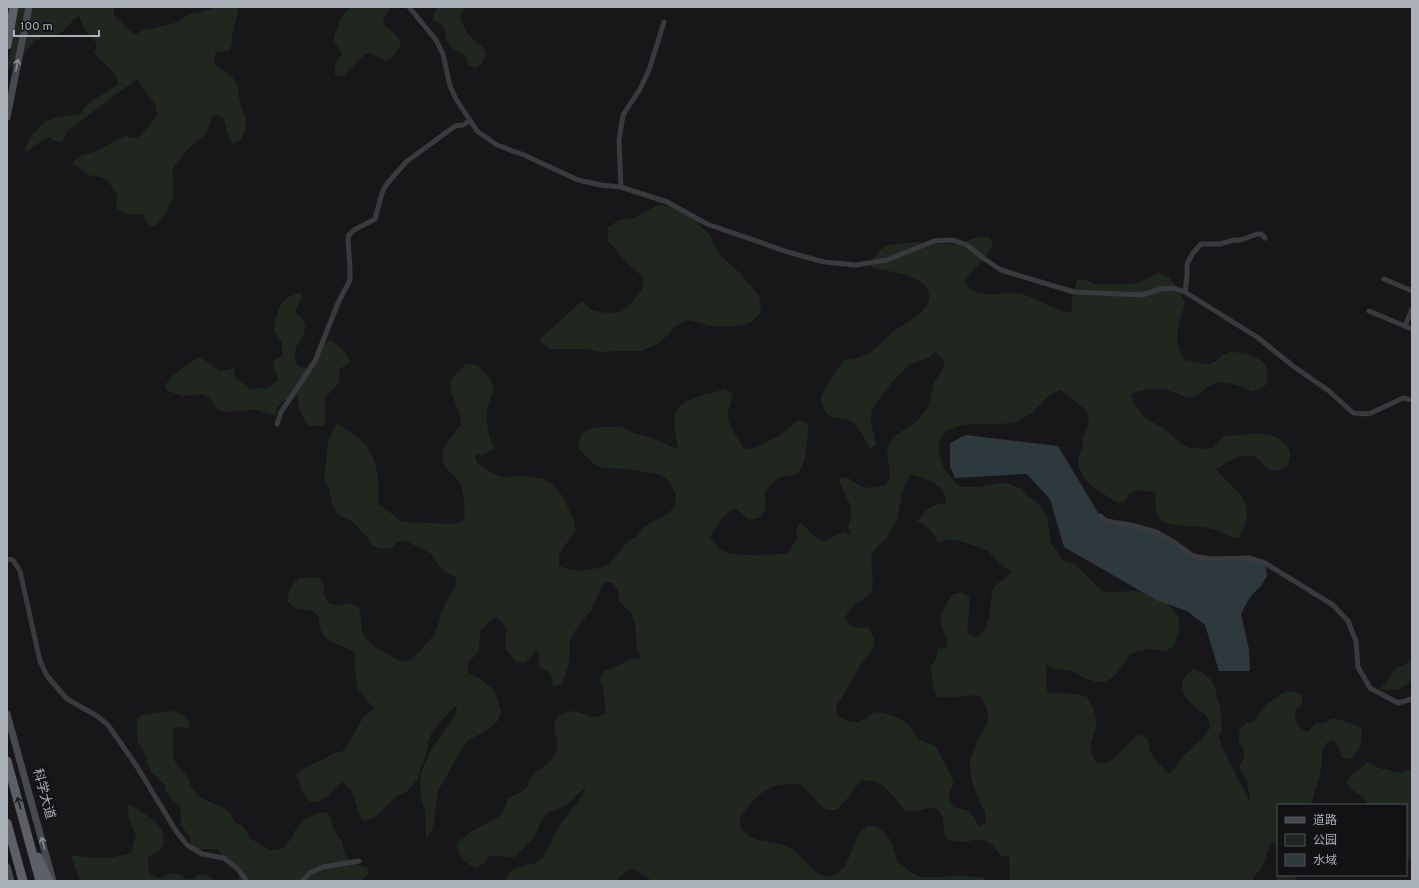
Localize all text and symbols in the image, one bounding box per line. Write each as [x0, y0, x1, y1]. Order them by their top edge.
scale bar [14, 12, 99, 38]
text: 100 m [20, 19, 53, 35]
one-way arrow [14, 59, 22, 72]
street label: 科学大道 [29, 767, 58, 821]
one-way arrow [14, 797, 22, 810]
legend [1277, 804, 1407, 876]
text: 道路 [1313, 813, 1337, 829]
text: 公园 [1313, 833, 1337, 849]
one-way arrow [39, 837, 46, 850]
text: 水域 [1313, 853, 1337, 869]

